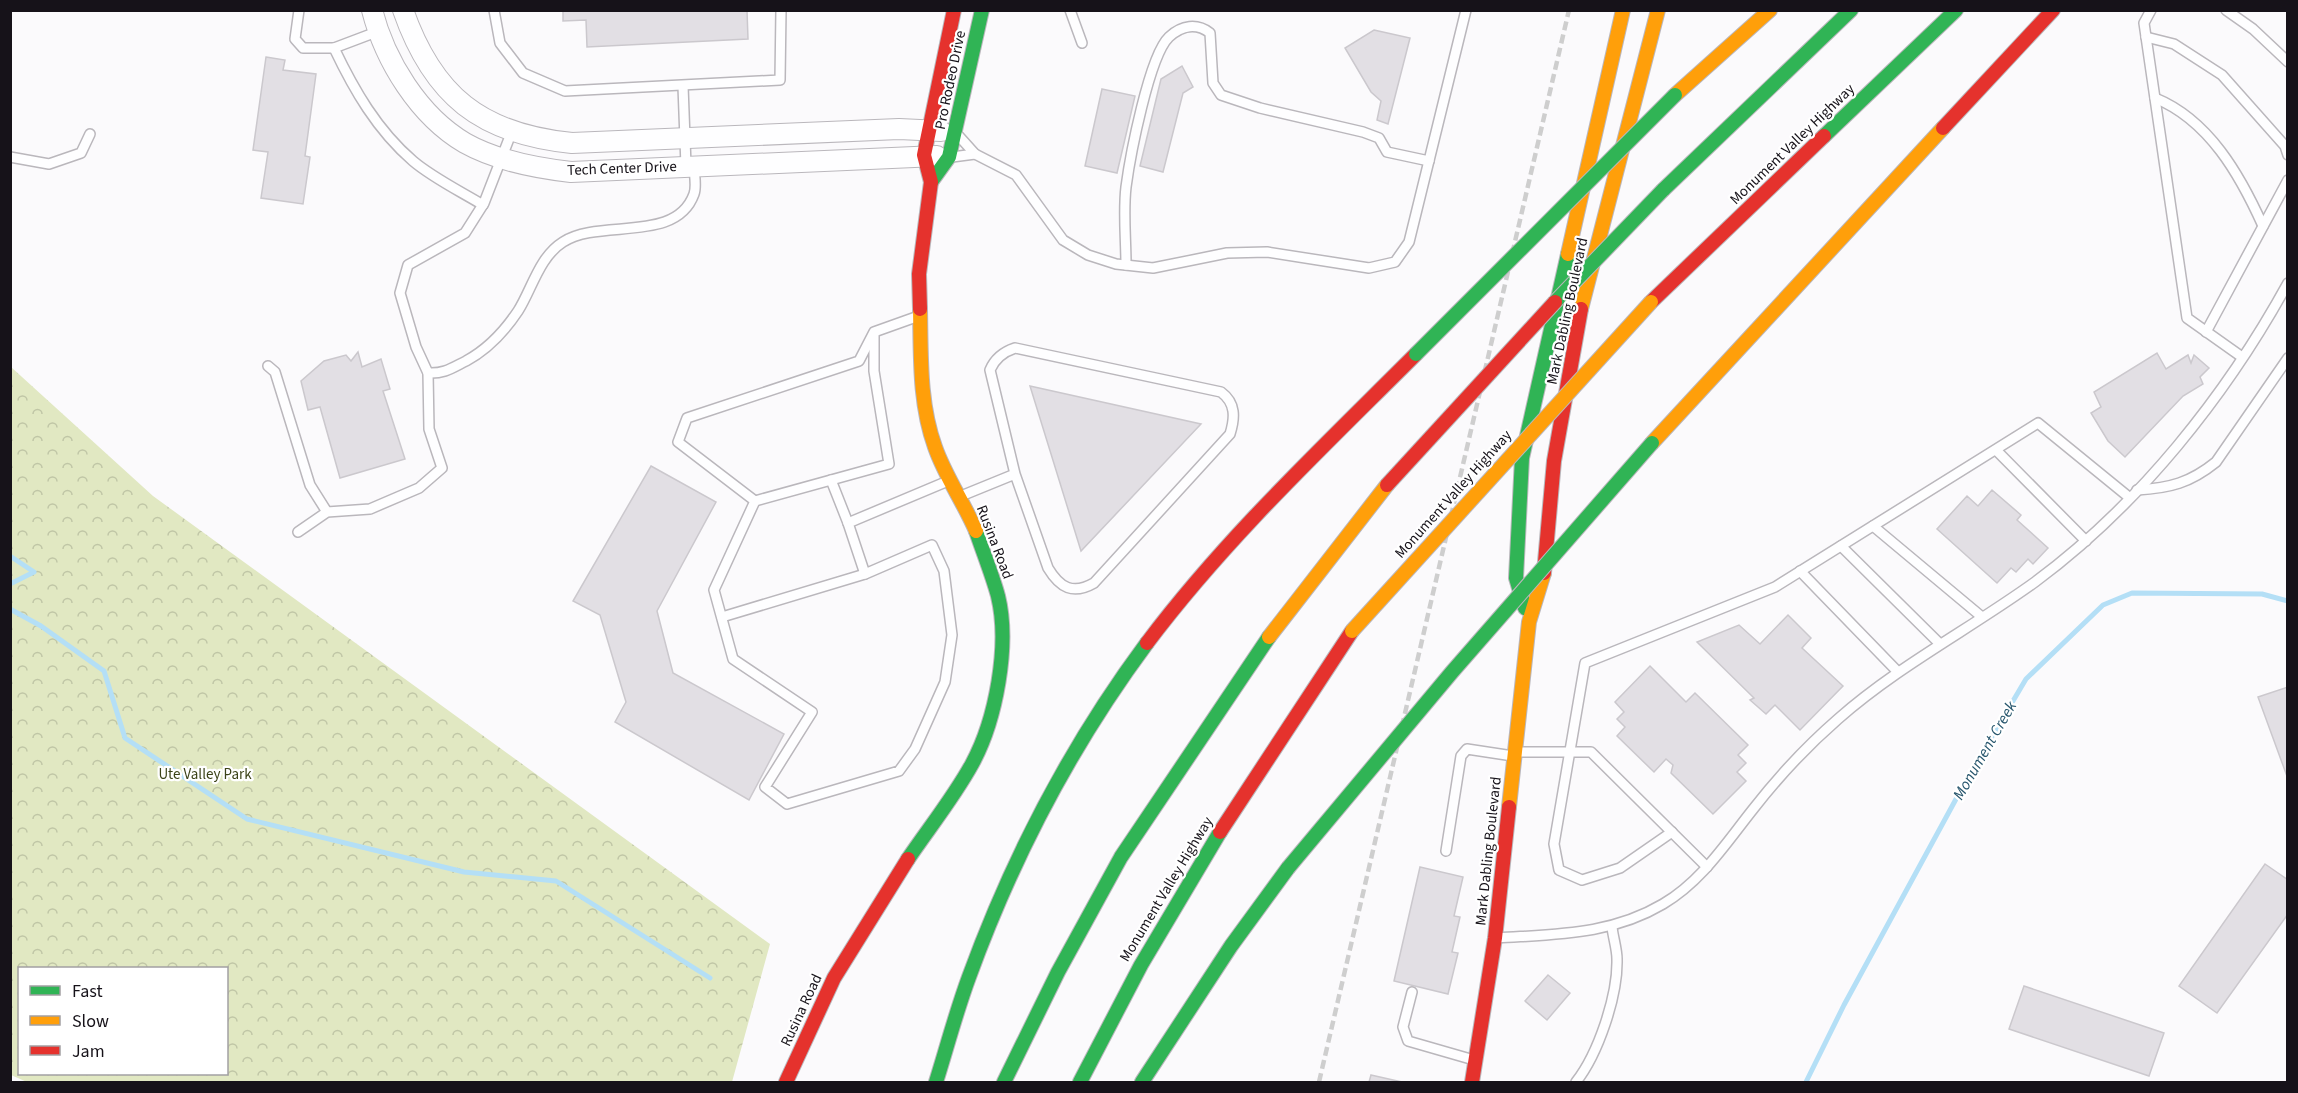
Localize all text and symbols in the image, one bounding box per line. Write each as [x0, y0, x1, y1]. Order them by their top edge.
street label: Pro Rodeo Drive [930, 29, 971, 131]
street label: Monument Valley Highway [1725, 79, 1859, 210]
street label: Tech Center Drive [567, 156, 677, 181]
street label: Mark Dabling Boulevard [1542, 236, 1593, 386]
street label: Monument Valley Highway [1390, 426, 1517, 563]
street label: Rusina Road [971, 502, 1018, 582]
water label: Monument Creek [1948, 697, 2022, 804]
park label: Ute Valley Park [158, 764, 252, 785]
street label: Mark Dabling Boulevard [1470, 776, 1507, 927]
street label: Monument Valley Highway [1115, 813, 1218, 966]
legend [18, 967, 228, 1075]
street label: Rusina Road [776, 971, 827, 1050]
text: Fast [72, 979, 103, 1004]
text: Slow [72, 1009, 109, 1034]
text: Jam [72, 1039, 105, 1064]

